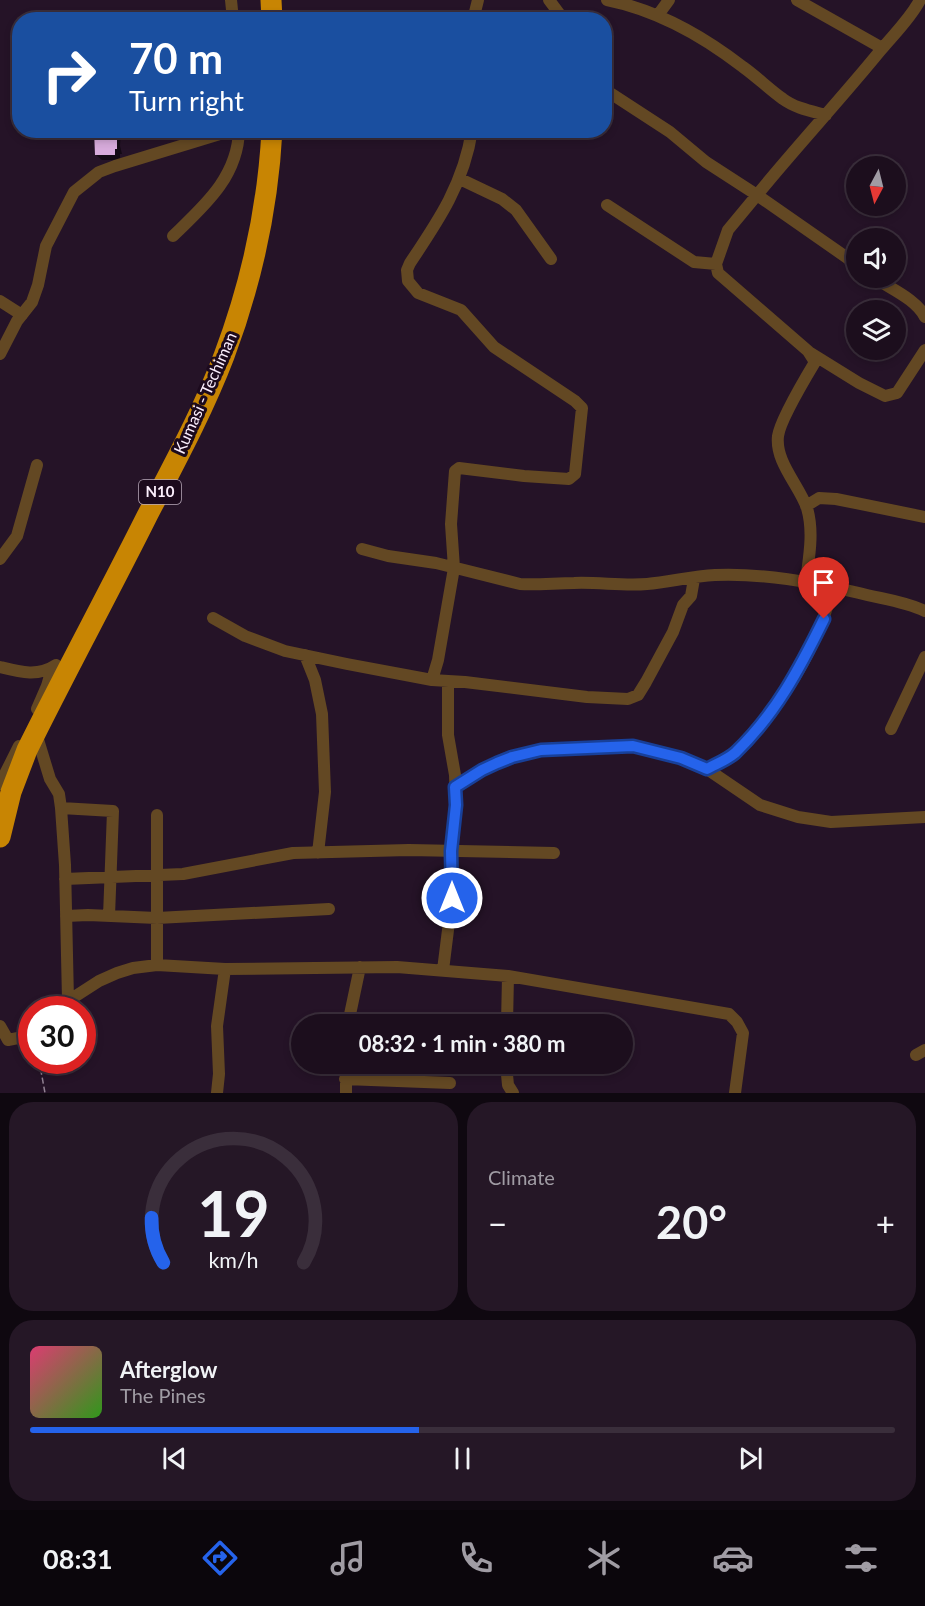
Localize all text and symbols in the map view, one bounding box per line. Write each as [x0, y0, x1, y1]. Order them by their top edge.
text: 70 m [129, 33, 223, 83]
icon: right [30, 36, 108, 114]
text: Turn right [129, 84, 244, 117]
north arrow [846, 156, 906, 216]
map controls [846, 156, 906, 360]
button: sound [846, 228, 906, 288]
button: layers [846, 300, 906, 360]
street label: Kumasi - Techiman [169, 329, 240, 457]
road number: N10 [139, 480, 181, 504]
pin [798, 557, 849, 619]
icon: arrive [807, 566, 840, 599]
position arrow [420, 866, 484, 930]
speed limit sign: 30 [18, 996, 96, 1074]
text: 08:32 · 1 min · 380 m [359, 1030, 565, 1057]
text: Climate [488, 1165, 555, 1189]
text: 19 [197, 1175, 270, 1250]
text: 20° [656, 1195, 727, 1249]
text: − [488, 1203, 507, 1243]
text: + [876, 1203, 895, 1243]
text: km/h [208, 1248, 259, 1274]
text: Afterglow [120, 1356, 217, 1383]
text: The Pines [120, 1383, 206, 1407]
icon: previous [158, 1442, 191, 1475]
icon: pause [446, 1442, 479, 1475]
icon: next [734, 1442, 767, 1475]
icon: directions [199, 1537, 241, 1579]
icon: music [327, 1537, 369, 1579]
icon: phone [455, 1537, 497, 1579]
icon: climate [583, 1537, 625, 1579]
icon: car [712, 1537, 754, 1579]
icon: filters [840, 1537, 882, 1579]
text: 08:31 [43, 1542, 113, 1575]

